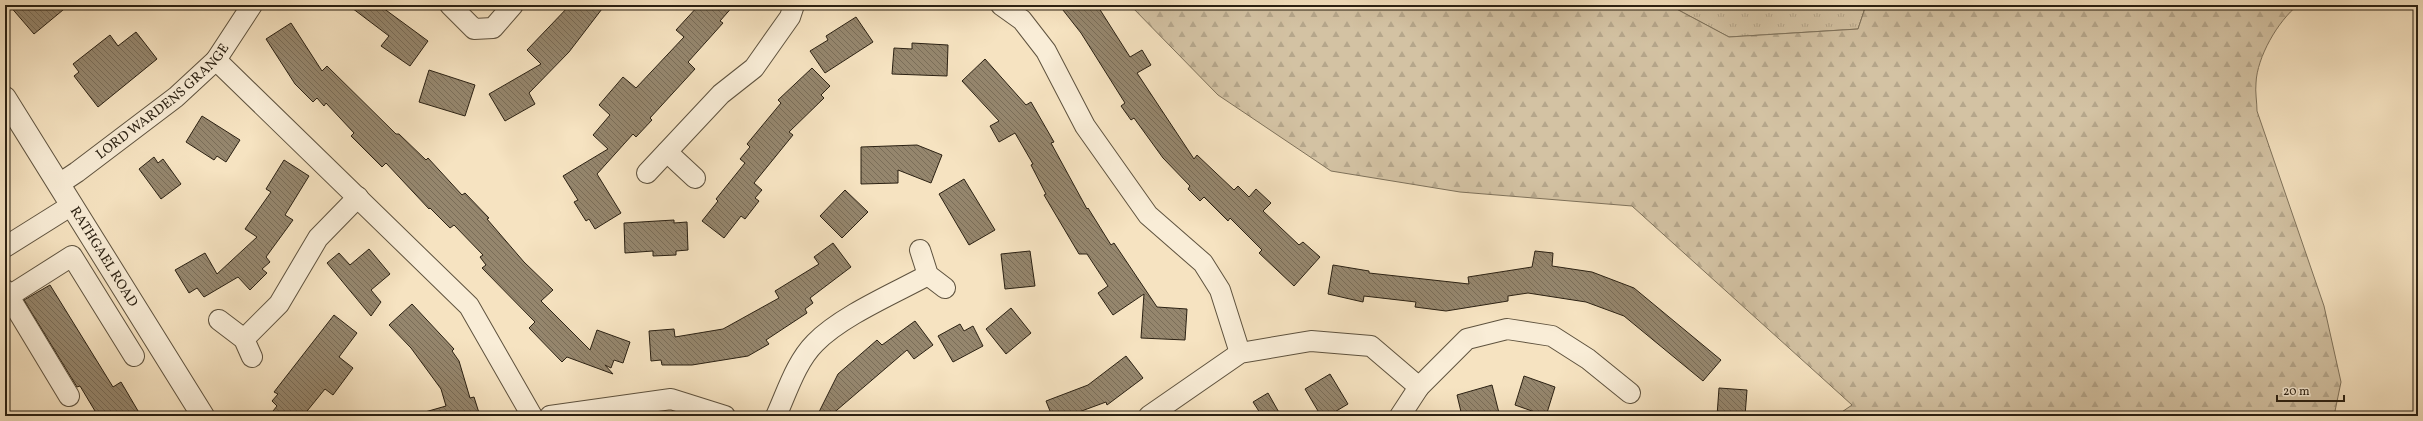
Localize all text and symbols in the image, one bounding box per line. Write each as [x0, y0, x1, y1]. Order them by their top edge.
street label: LORD WARDENS GRANGE [92, 40, 234, 164]
street label: RATHGAEL ROAD [65, 203, 142, 311]
scale bar [2277, 377, 2344, 403]
text: 20 m [2283, 384, 2310, 400]

